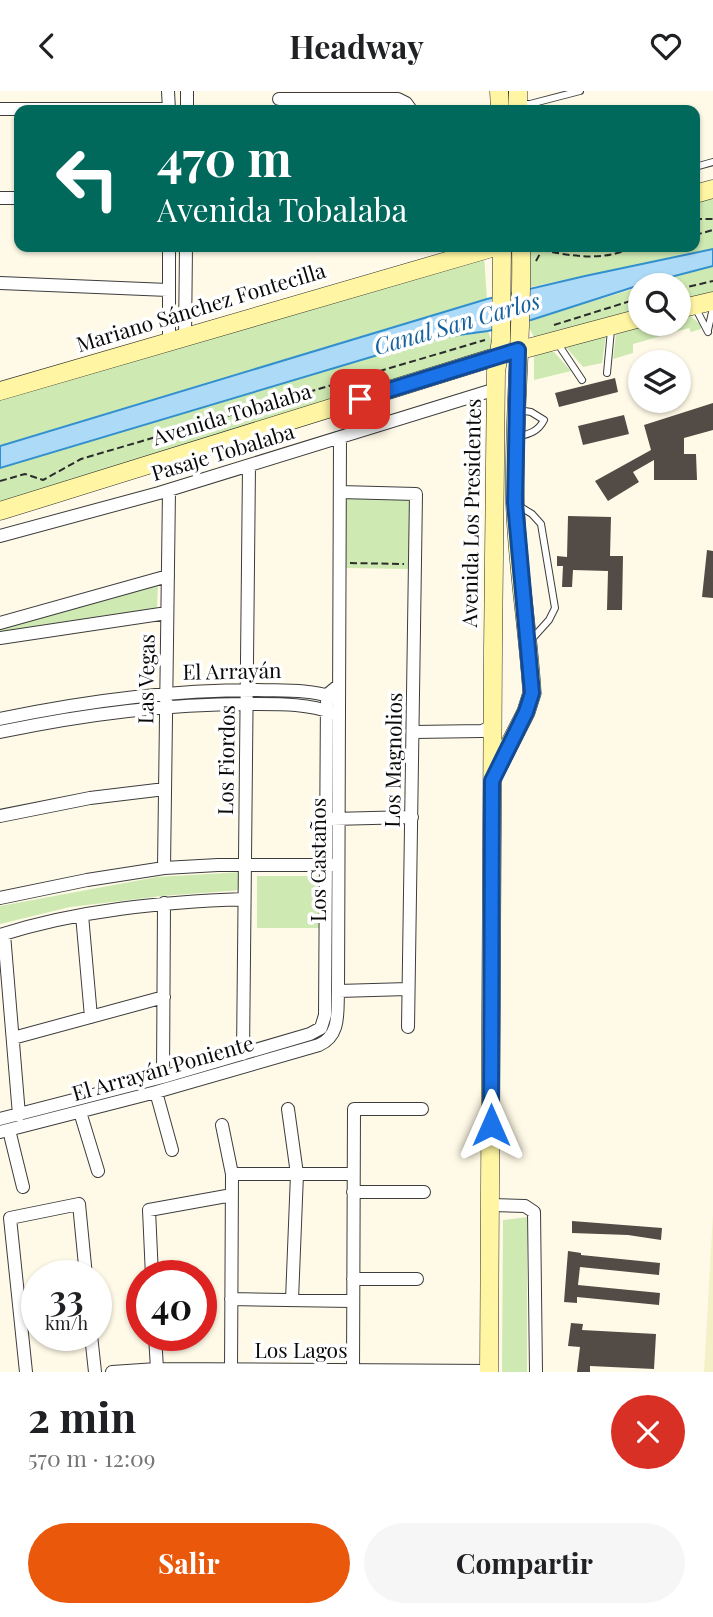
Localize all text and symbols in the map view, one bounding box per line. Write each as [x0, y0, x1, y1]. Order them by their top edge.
text: Headway [289, 24, 424, 67]
icon: back [28, 27, 66, 65]
icon: heart [647, 27, 685, 65]
text: 470 m [157, 124, 292, 189]
icon: left [42, 133, 133, 224]
text: Avenida Tobalaba [157, 187, 408, 230]
street label: Mariano Sánchez Fontecilla [72, 255, 329, 357]
map controls [628, 273, 691, 413]
button: search [628, 273, 691, 336]
water label: Canal San Carlos [370, 284, 544, 361]
button: layers [628, 350, 691, 413]
pin [330, 369, 390, 429]
street label: Avenida Tobalaba [148, 376, 315, 451]
icon: arrive [341, 380, 379, 418]
street label: Avenida Los Presidentes [454, 398, 486, 629]
street label: Pasaje Tobalaba [148, 416, 298, 486]
street label: Las Vegas [130, 634, 160, 724]
street label: El Arrayán [182, 655, 282, 685]
street label: Los Magnolios [377, 692, 407, 828]
street label: Los Fiordos [210, 705, 240, 815]
street label: Los Castaños [303, 798, 331, 922]
street label: El Arrayán Poniente [68, 1028, 257, 1106]
position arrow [454, 1088, 528, 1162]
speed limit sign: 40 [126, 1260, 217, 1351]
text: 33 [49, 1273, 84, 1320]
text: km/h [45, 1311, 88, 1335]
street label: Los Lagos [254, 1335, 348, 1363]
text: 2 min [28, 1388, 136, 1444]
button: close [611, 1395, 685, 1469]
text: 570 m · 12:09 [28, 1442, 156, 1473]
button: Salir [28, 1523, 350, 1603]
button: Compartir [364, 1523, 685, 1603]

